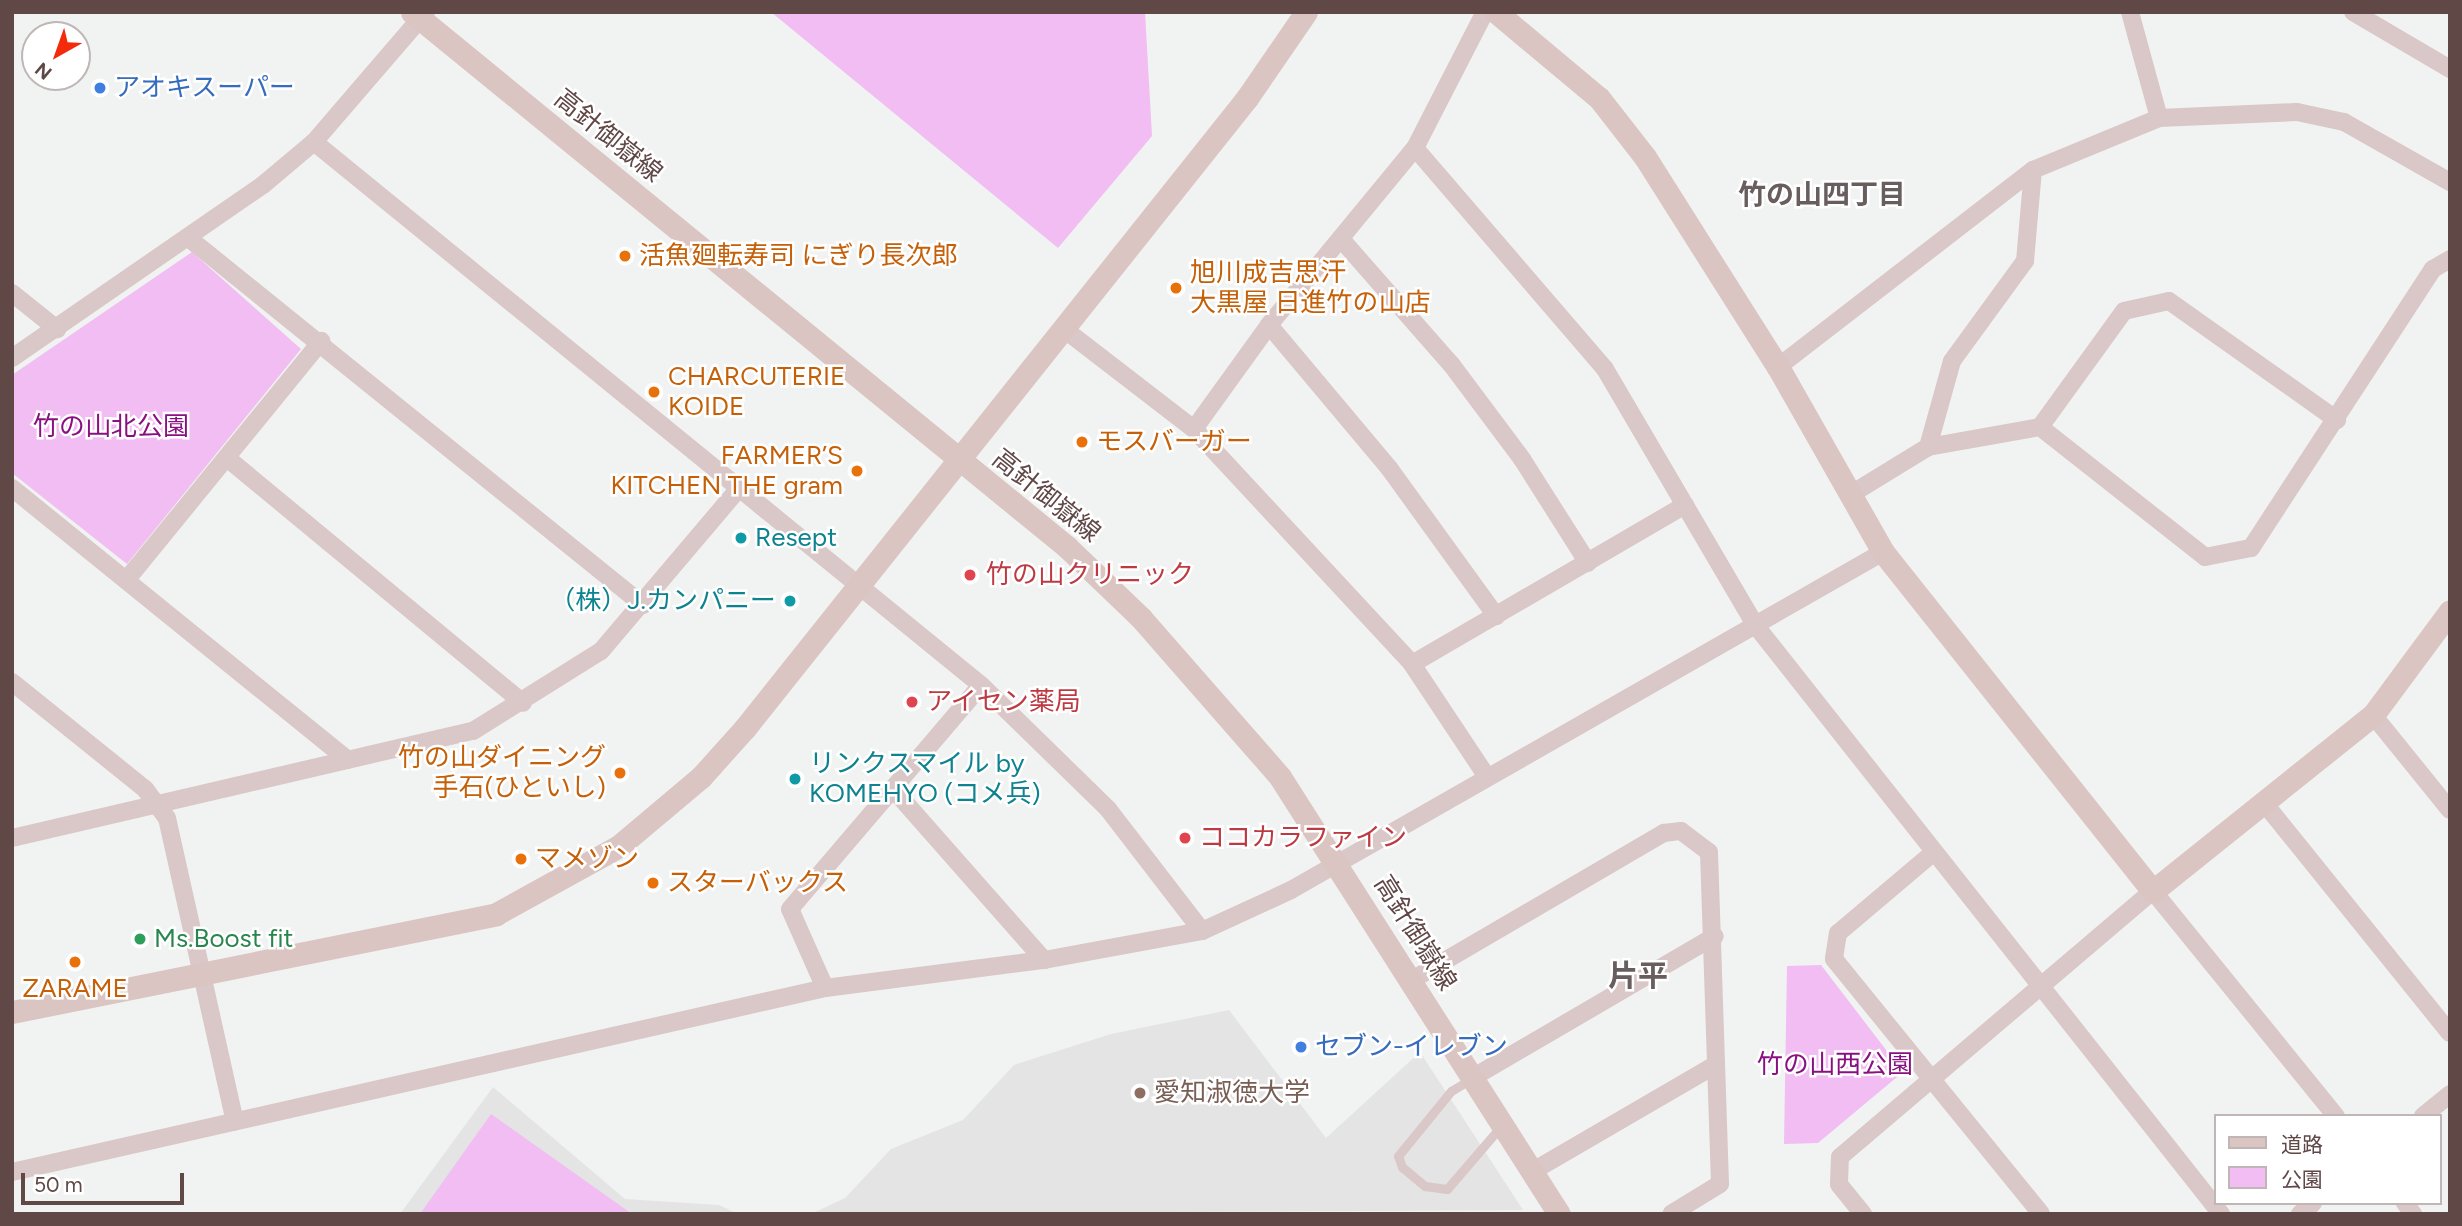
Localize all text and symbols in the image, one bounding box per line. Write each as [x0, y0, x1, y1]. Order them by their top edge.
north arrow [21, 21, 91, 91]
text: N [30, 57, 56, 84]
place label: アオキスーパー [114, 72, 296, 104]
marker: アオキスーパー [92, 80, 108, 96]
street label: 高針御嶽線 [548, 83, 668, 189]
district label: 竹の山四丁目 [1738, 177, 1906, 211]
place label: 活魚廻転寿司 にぎり長次郎 [639, 240, 957, 272]
marker: 活魚廻転寿司 にぎり長次郎 [617, 248, 633, 264]
place label: 旭川成吉思汗 大黒屋 日進竹の山店 [1190, 257, 1430, 318]
marker: 旭川成吉思汗 大黒屋 日進竹の山店 [1168, 280, 1184, 296]
place label: CHARCUTERIE KOIDE [668, 361, 845, 422]
marker: CHARCUTERIE KOIDE [646, 384, 662, 400]
park label: 竹の山北公園 [33, 411, 189, 443]
place label: モスバーガー [1096, 426, 1252, 458]
marker: モスバーガー [1074, 434, 1090, 450]
place label: FARMER’S KITCHEN THE gram [610, 440, 843, 502]
street label: 高針御嶽線 [986, 443, 1106, 549]
marker: FARMER’S KITCHEN THE gram [849, 463, 865, 479]
place label: Resept [755, 522, 837, 554]
marker: Resept [733, 530, 749, 546]
place label: 竹の山クリニック [986, 559, 1194, 591]
marker: 竹の山クリニック [960, 565, 980, 585]
place label: （株）J.カンパニー [549, 585, 776, 617]
marker: （株）J.カンパニー [782, 593, 798, 609]
place label: アイセン薬局 [926, 686, 1082, 718]
marker: アイセン薬局 [904, 694, 920, 710]
place label: 竹の山ダイニング 手石(ひといし) [398, 742, 606, 804]
place label: リンクスマイル by KOMEHYO (コメ兵) [809, 748, 1041, 810]
marker: 竹の山ダイニング 手石(ひといし) [612, 765, 628, 781]
marker: リンクスマイル by KOMEHYO (コメ兵) [787, 771, 803, 787]
place label: ココカラファイン [1199, 822, 1407, 854]
marker: ココカラファイン [1177, 830, 1193, 846]
place label: マメゾン [535, 843, 639, 875]
marker: マメゾン [513, 851, 529, 867]
place label: スターバックス [667, 867, 849, 899]
street label: 高針御嶽線 [1367, 870, 1463, 996]
marker: スターバックス [645, 875, 661, 891]
place label: Ms.Boost fit [154, 923, 293, 955]
marker: Ms.Boost fit [132, 931, 148, 947]
marker: ZARAME [67, 954, 83, 970]
district label: 片平 [1608, 958, 1668, 994]
place label: ZARAME [22, 973, 128, 1005]
place label: セブン-イレブン [1315, 1031, 1508, 1063]
marker: セブン-イレブン [1293, 1039, 1309, 1055]
park label: 竹の山西公園 [1757, 1049, 1913, 1081]
place label: 愛知淑徳大学 [1154, 1077, 1310, 1109]
marker: 愛知淑徳大学 [1132, 1085, 1148, 1101]
legend [2214, 1114, 2441, 1205]
text: 道路 [2281, 1132, 2323, 1157]
scale bar [24, 1160, 187, 1204]
text: 公園 [2281, 1167, 2323, 1192]
text: 50 m [34, 1172, 83, 1197]

